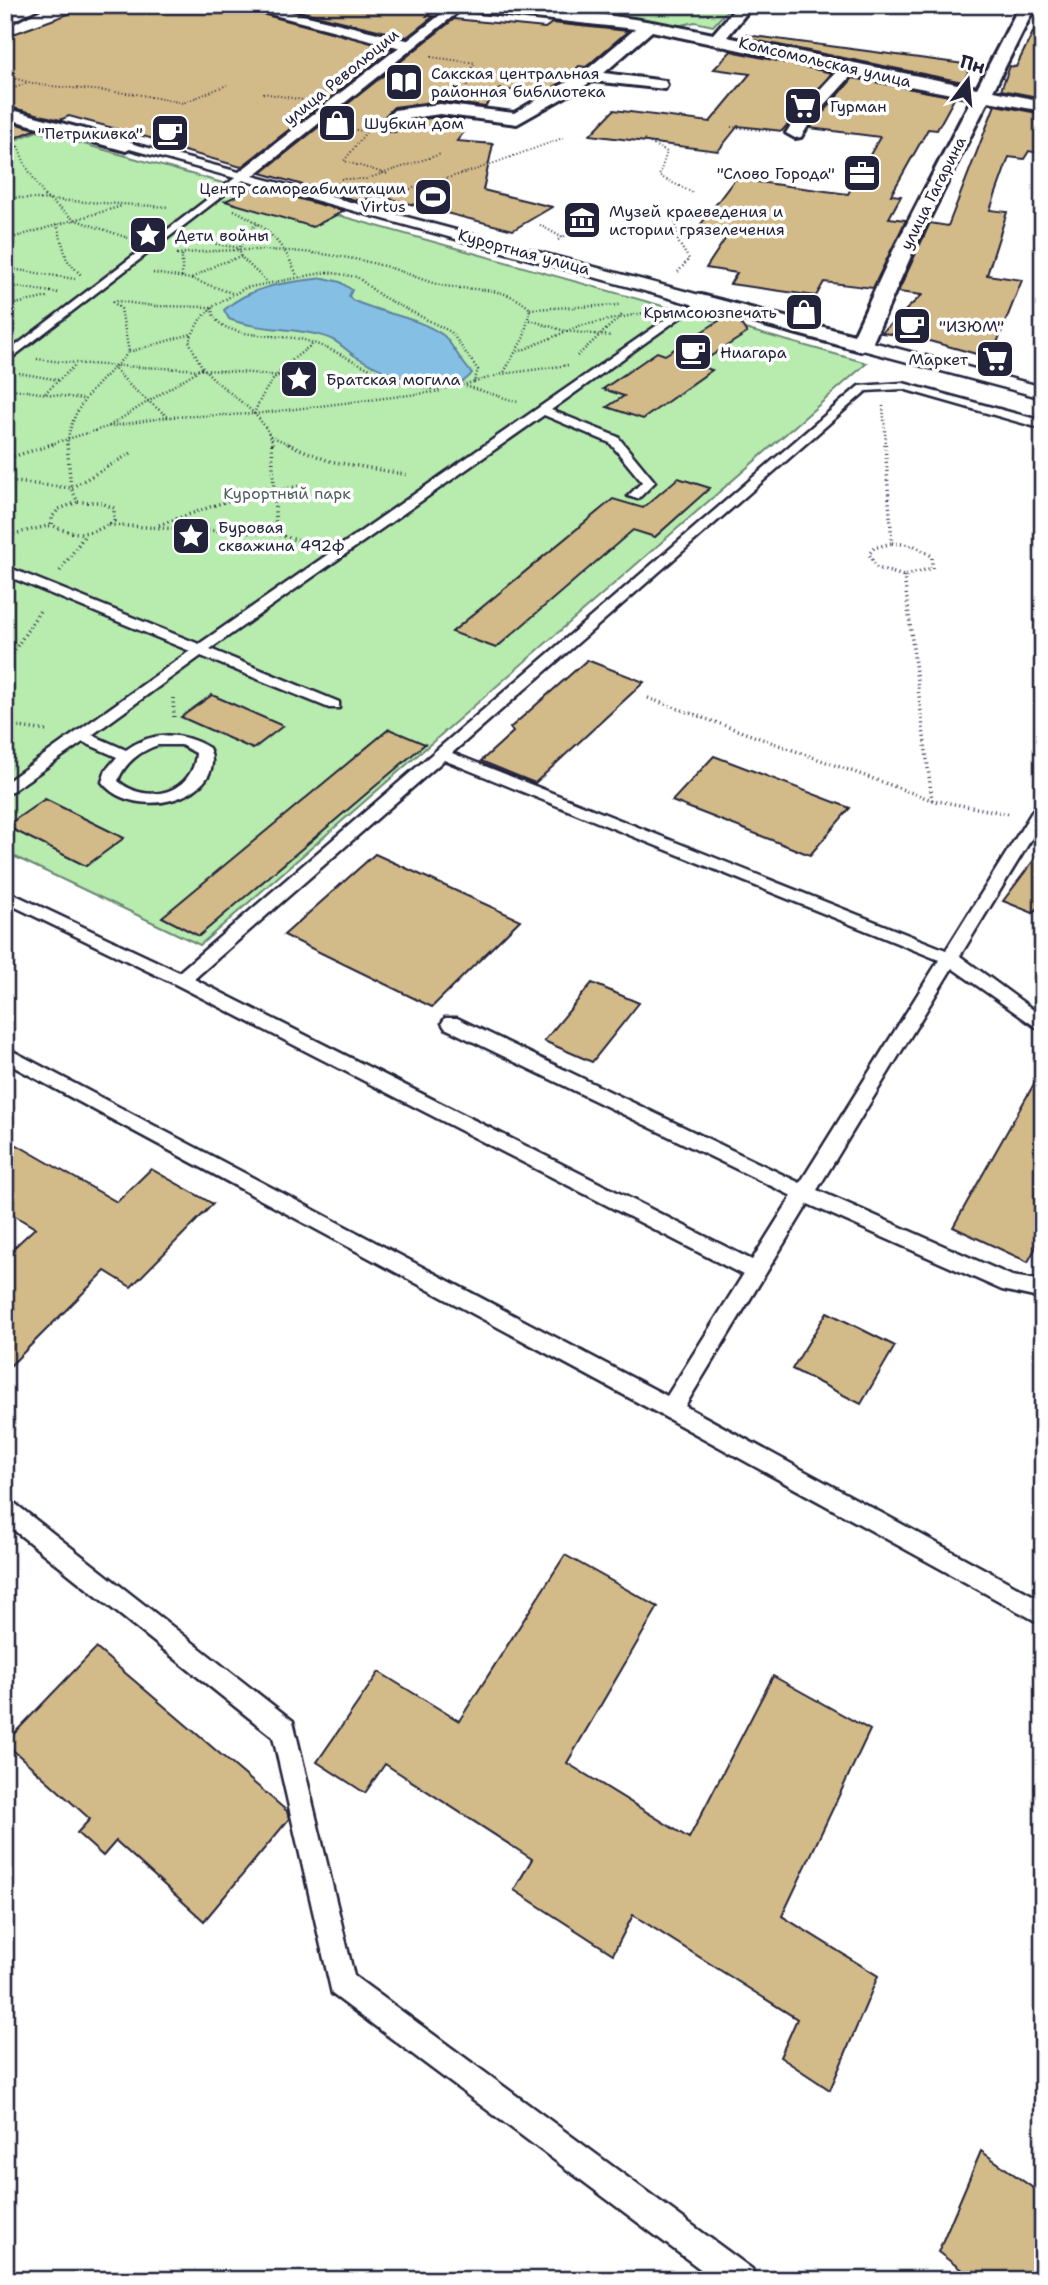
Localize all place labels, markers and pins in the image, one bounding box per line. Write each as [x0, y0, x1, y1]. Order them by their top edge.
library icon: Сакская центральная районная библиотека [383, 61, 425, 103]
place label: Сакская центральная районная библиотека [431, 63, 606, 102]
supermarket icon: Гурман [782, 85, 824, 127]
place label: Гурман [830, 96, 887, 117]
shop icon: Шубкин дом [316, 102, 358, 144]
cafe icon: "Петрикивка" [149, 112, 191, 154]
place label: Шубкин дом [364, 113, 464, 134]
place label: "Петрикивка" [38, 123, 143, 144]
office icon: "Слово Города" [841, 152, 883, 194]
place label: "Слово Города" [717, 163, 835, 184]
sports icon: Центр самореабилитации Virtus [412, 176, 454, 218]
place label: Центр самореабилитации Virtus [199, 178, 406, 217]
museum icon: Музей краеведения и истории грязелечения [561, 199, 603, 241]
place label: Музей краеведения и истории грязелечения [609, 201, 785, 240]
place icon: Дети войны [127, 214, 169, 256]
place label: Дети войны [175, 225, 269, 246]
shop icon: Крымсоюзпечать [783, 291, 825, 333]
place label: Крымсоюзпечать [643, 302, 777, 323]
cafe icon: "ИЗЮМ" [891, 305, 933, 347]
place label: "ИЗЮМ" [939, 316, 1004, 337]
cafe icon: Ниагара [672, 331, 714, 373]
supermarket icon: Маркет [974, 338, 1016, 380]
place label: Ниагара [720, 342, 787, 363]
place label: Маркет [909, 349, 969, 370]
place icon: Братская могила [278, 358, 320, 400]
place label: Братская могила [326, 369, 461, 390]
place icon: Буровая скважина 492ф [170, 515, 212, 557]
place label: Буровая скважина 492ф [218, 517, 344, 556]

